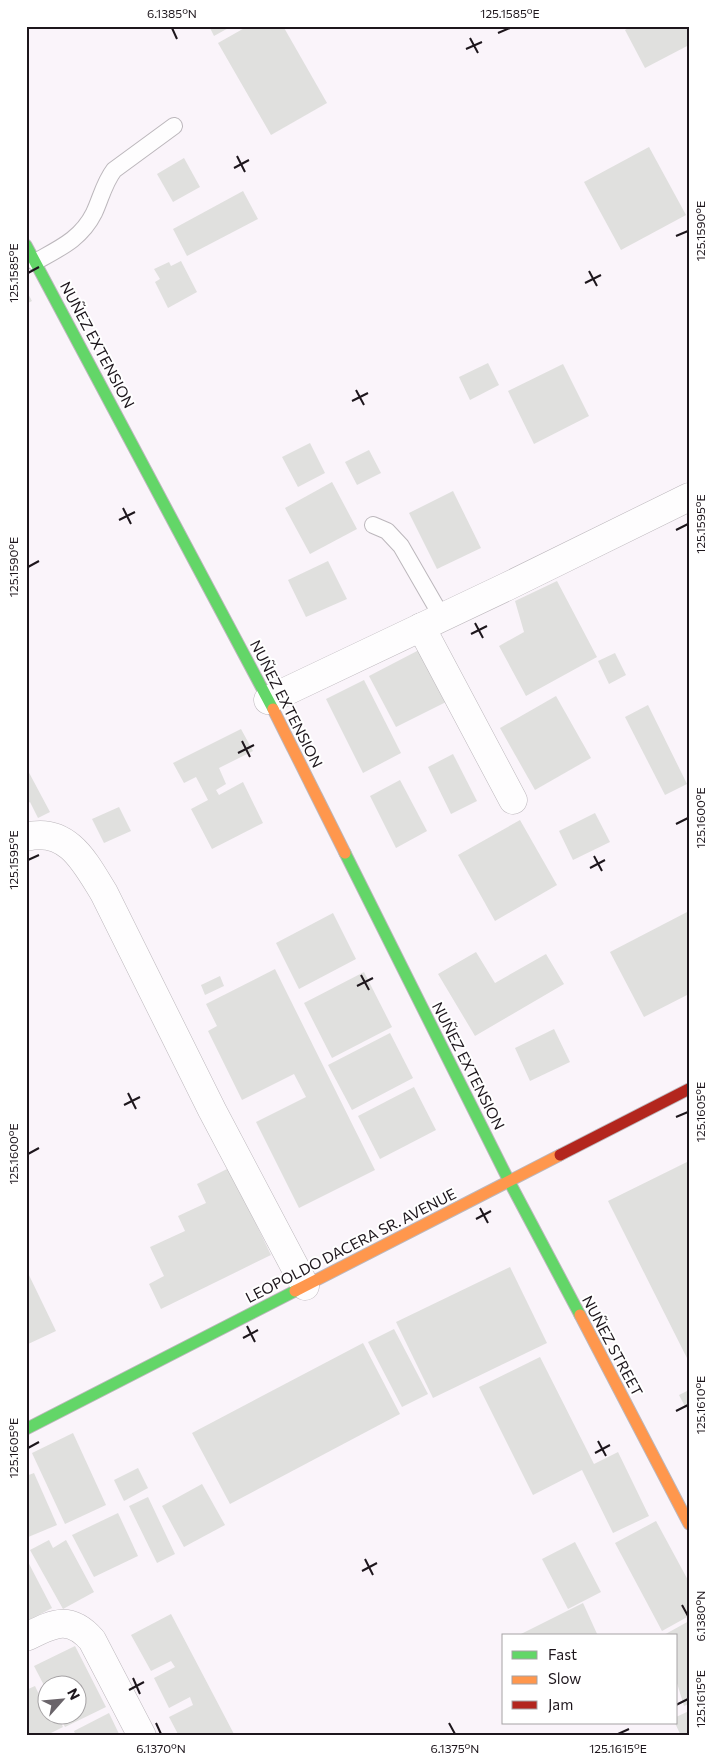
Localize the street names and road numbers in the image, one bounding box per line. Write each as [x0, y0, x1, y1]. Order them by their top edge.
street label: NUÑEZ EXTENSION [57, 278, 139, 411]
street label: NUÑEZ EXTENSION [247, 637, 327, 770]
street label: NUÑEZ EXTENSION [429, 999, 509, 1132]
street label: LEOPOLDO DACERA SR. AVENUE [242, 1184, 459, 1306]
street label: NUÑEZ STREET [579, 1292, 647, 1399]

